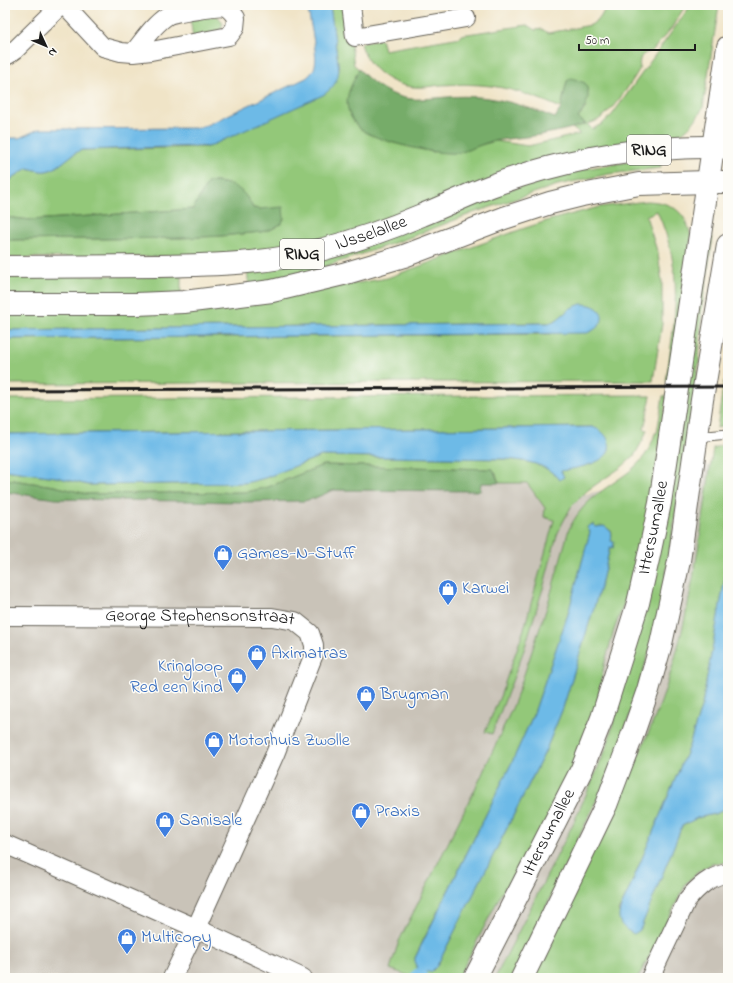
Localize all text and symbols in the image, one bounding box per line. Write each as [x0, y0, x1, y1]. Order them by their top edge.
north arrow [26, 26, 66, 66]
scale bar [579, 26, 695, 52]
text: 50 m [585, 32, 609, 50]
text: N [44, 44, 61, 60]
road number: RING [627, 135, 671, 165]
street label: IJsselallee [332, 209, 412, 258]
road number: RING [280, 239, 324, 269]
street label: Ittersumallee [632, 478, 676, 577]
place label: Games-N-Stuff [237, 541, 356, 567]
shop icon: Games-N-Stuff [212, 543, 234, 571]
place label: Karwei [462, 576, 509, 602]
shop icon: Karwei [437, 578, 459, 606]
street label: George Stephensonstraat [105, 603, 297, 634]
place label: Aximatras [271, 641, 348, 667]
shop icon: Aximatras [246, 643, 268, 671]
place label: Kringloop Red een Kind [130, 654, 223, 701]
shop icon: Kringloop Red een Kind [226, 666, 248, 694]
place label: Brugman [379, 682, 449, 709]
shop icon: Brugman [355, 684, 377, 712]
place label: Motorhuis Zwolle [228, 728, 351, 754]
shop icon: Motorhuis Zwolle [203, 730, 225, 758]
street label: Ittersumallee [516, 784, 583, 881]
place label: Praxis [375, 799, 420, 825]
shop icon: Praxis [350, 801, 372, 829]
place label: Sanisale [179, 808, 243, 834]
shop icon: Sanisale [154, 810, 176, 838]
place label: Multicopy [141, 925, 212, 951]
shop icon: Multicopy [116, 927, 138, 955]

